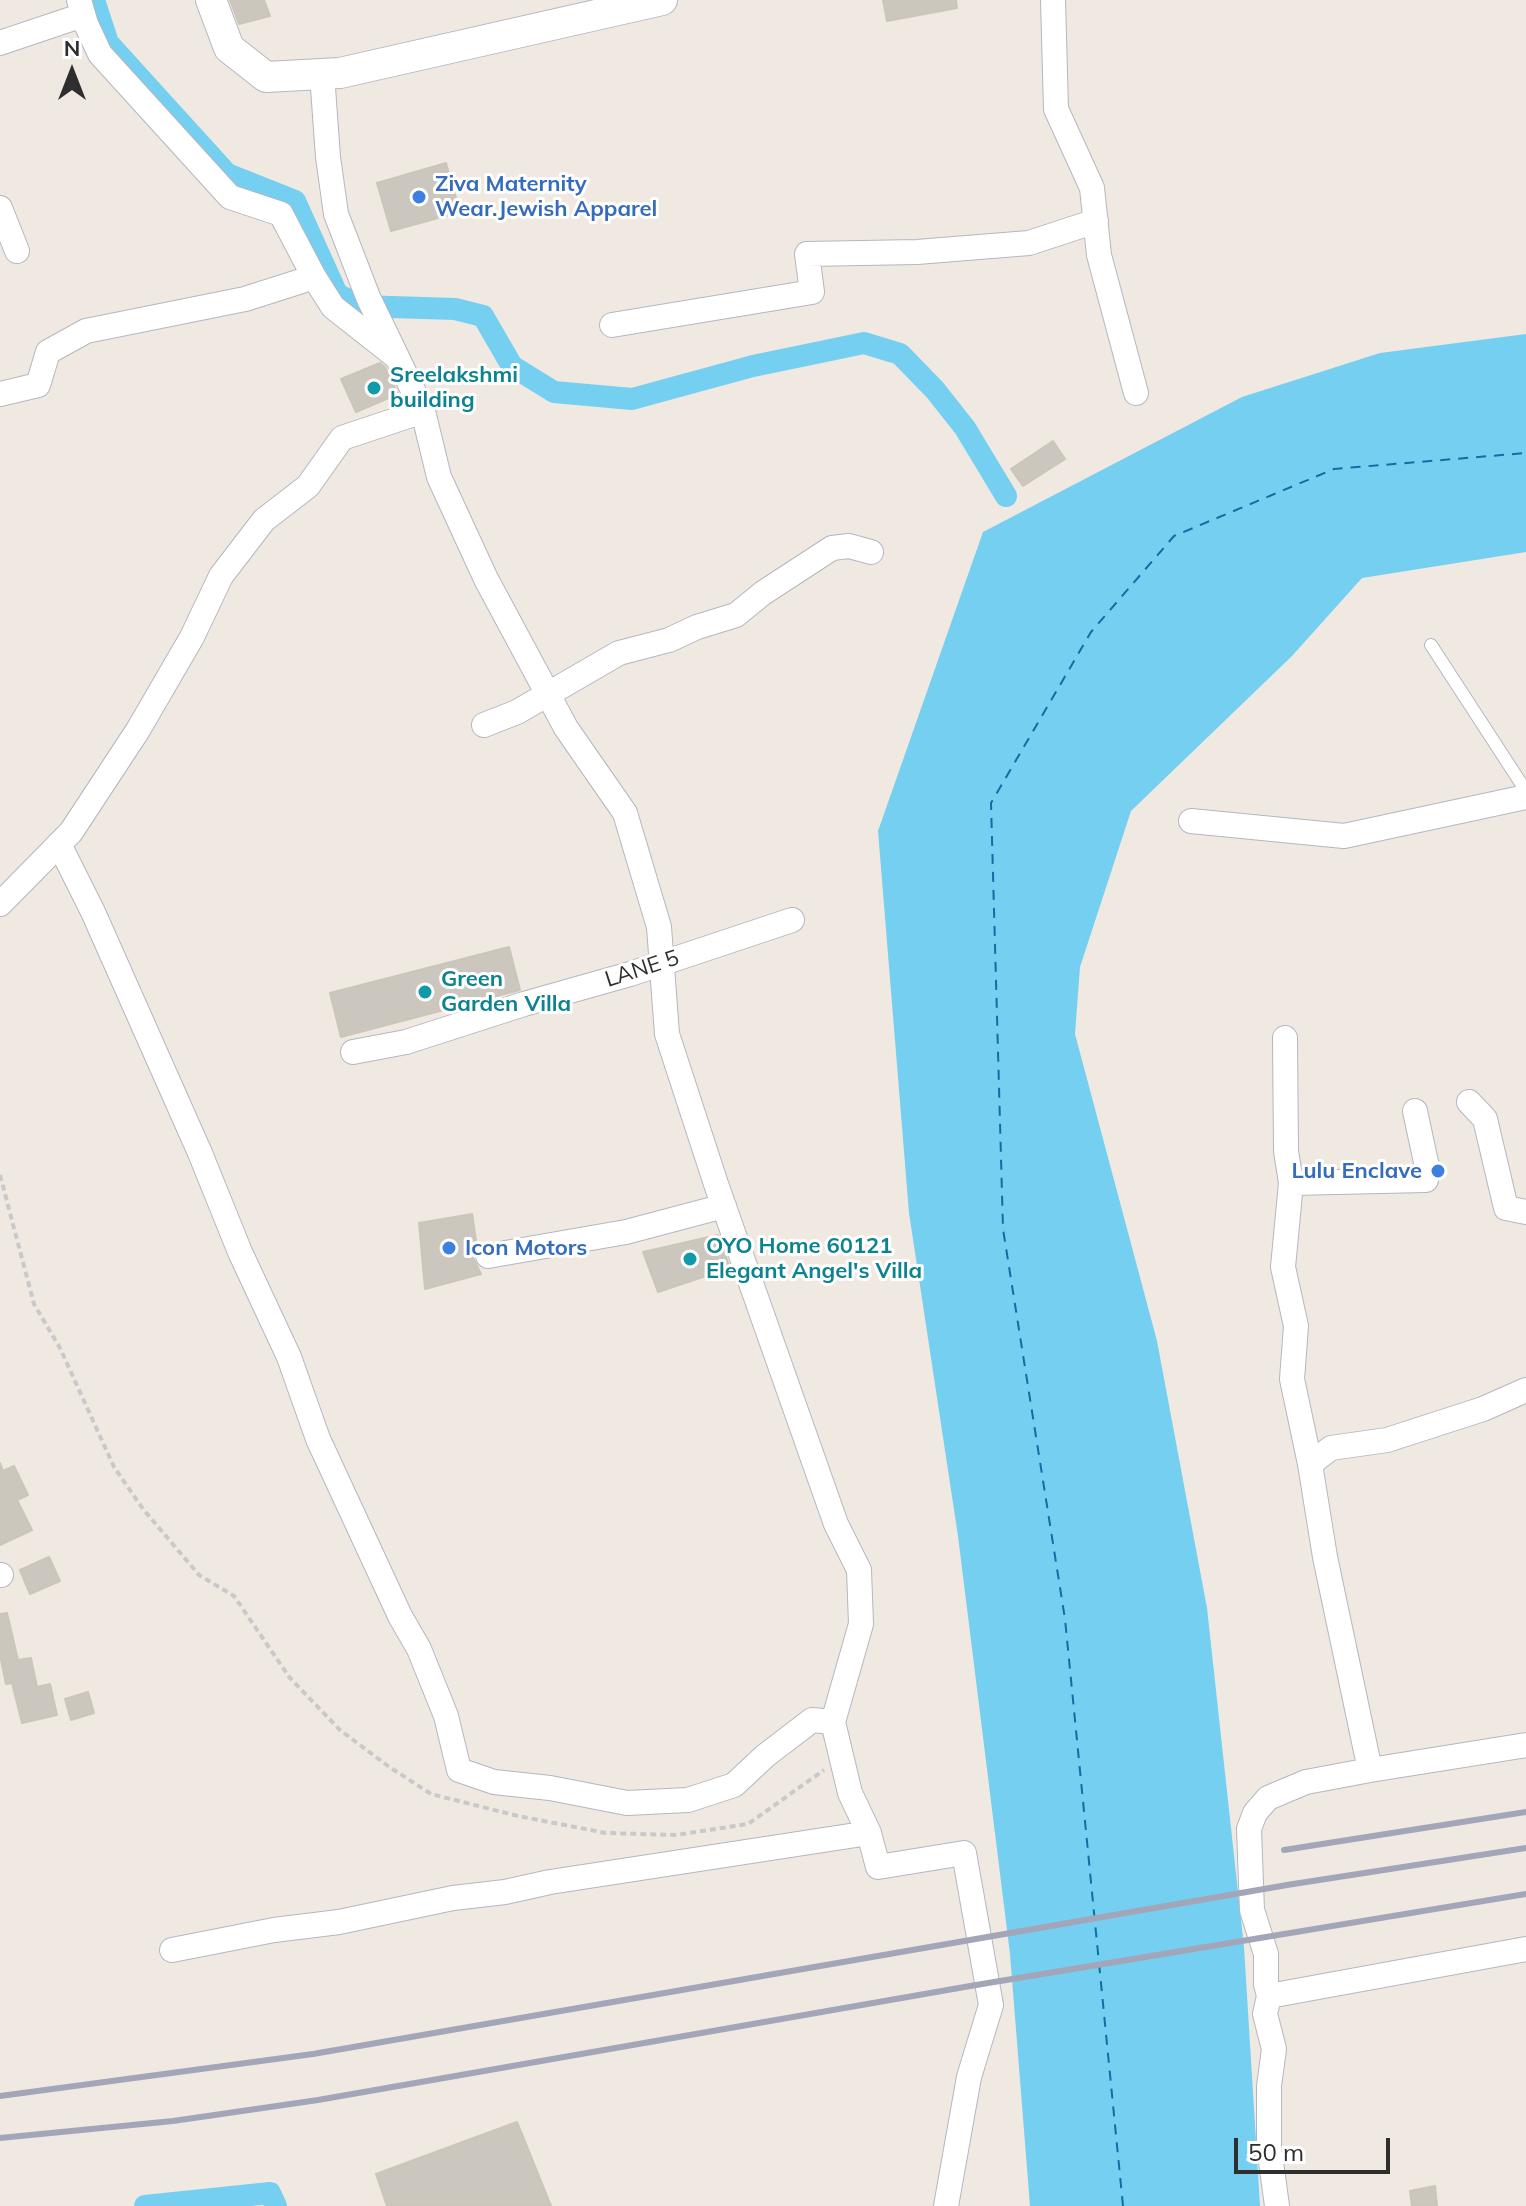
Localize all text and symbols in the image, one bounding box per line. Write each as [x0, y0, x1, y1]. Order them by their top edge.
north arrow [32, 32, 112, 112]
text: N [64, 34, 80, 62]
place label: Ziva Maternity Wear.Jewish Apparel [435, 171, 657, 222]
marker: Ziva Maternity Wear.Jewish Apparel [410, 188, 428, 206]
place label: Sreelakshmi building [390, 362, 518, 414]
marker: Sreelakshmi building [365, 379, 383, 397]
street label: LANE 5 [602, 945, 682, 993]
place label: Green Garden Villa [441, 966, 571, 1018]
marker: Green Garden Villa [416, 983, 434, 1001]
place label: Lulu Enclave [1291, 1158, 1422, 1184]
marker: Lulu Enclave [1429, 1162, 1447, 1180]
place label: OYO Home 60121 Elegant Angel's Villa [706, 1233, 922, 1284]
place label: Icon Motors [465, 1235, 587, 1261]
marker: Icon Motors [440, 1239, 458, 1257]
marker: OYO Home 60121 Elegant Angel's Villa [681, 1250, 699, 1268]
scale bar [1238, 2122, 1394, 2172]
text: 50 m [1248, 2137, 1304, 2167]

